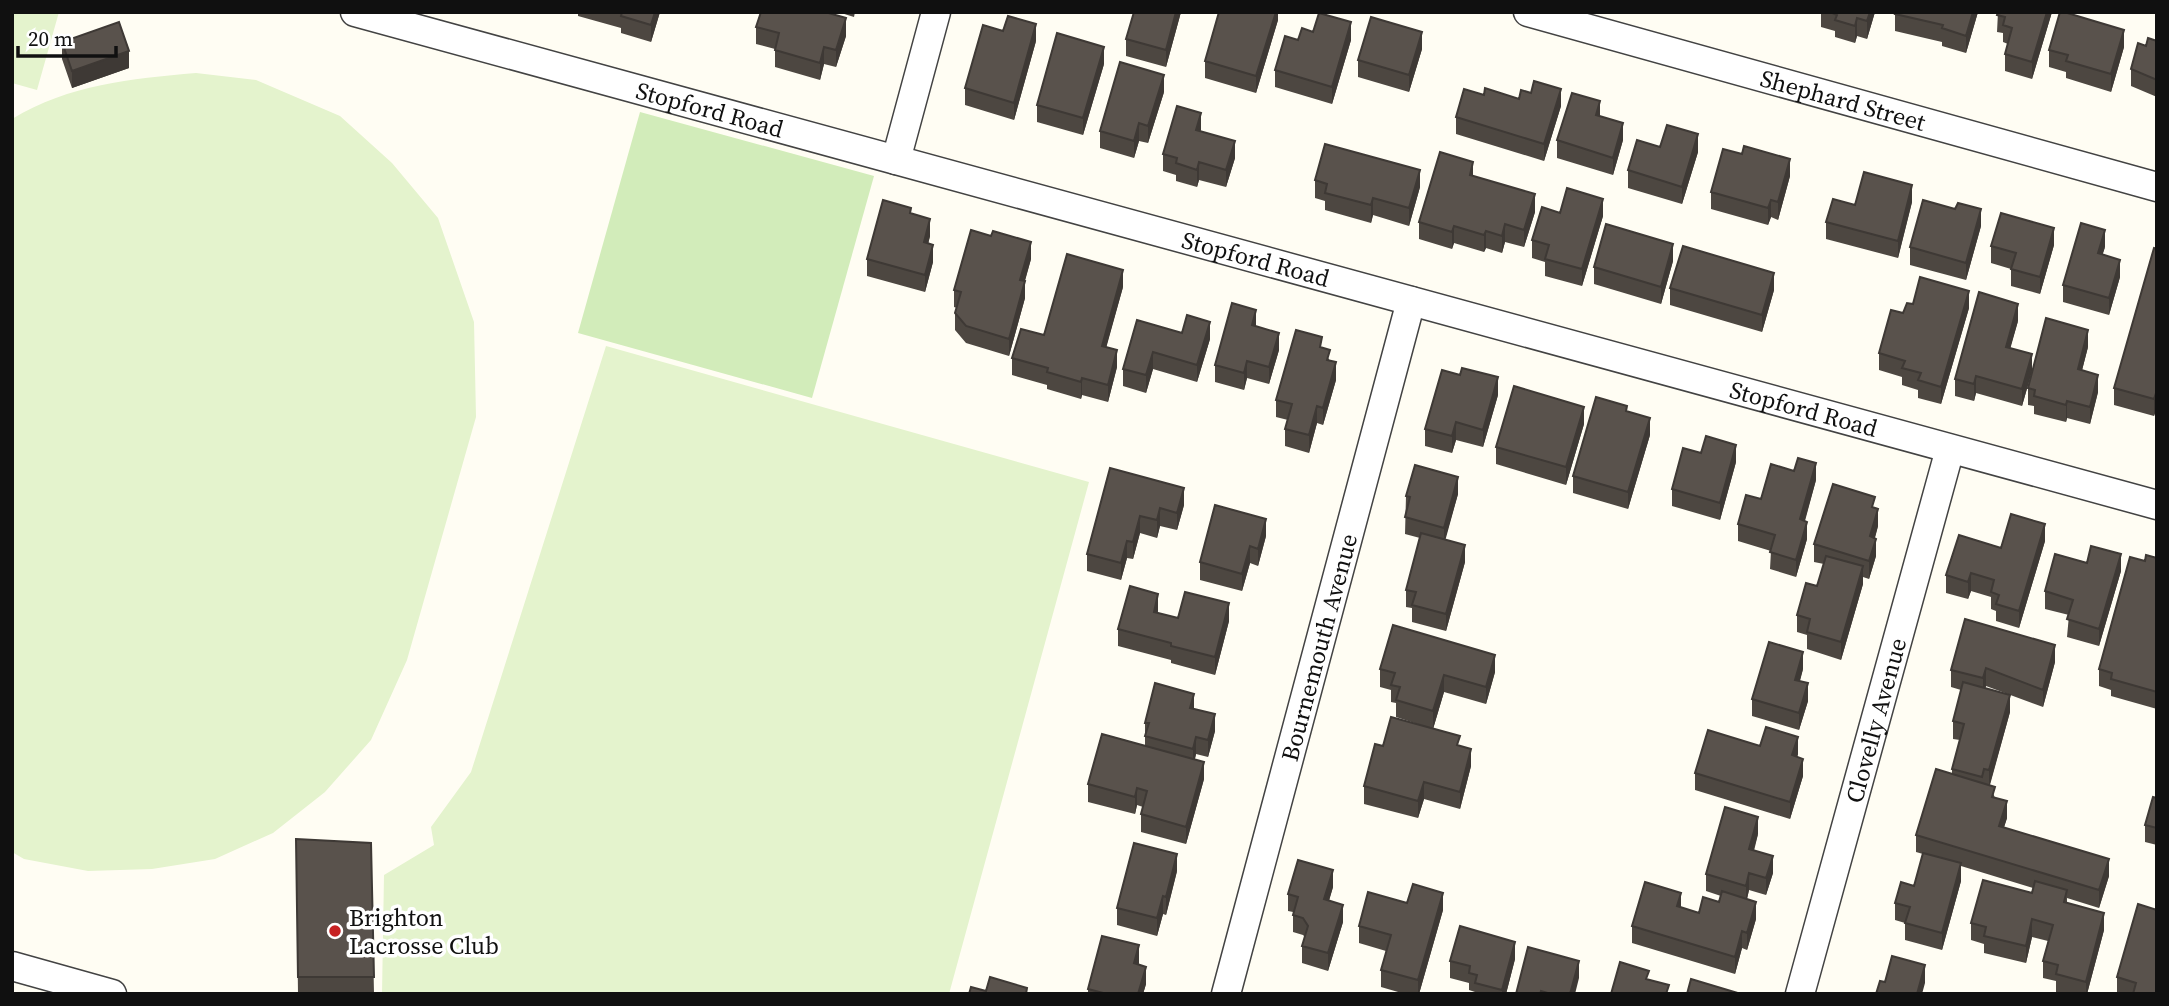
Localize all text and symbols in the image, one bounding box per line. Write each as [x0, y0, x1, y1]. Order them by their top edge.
scale bar [18, 14, 116, 58]
text: 20 m [28, 24, 73, 53]
street label: Shephard Street [1757, 61, 1930, 138]
street label: Stopford Road [632, 73, 788, 145]
street label: Stopford Road [1178, 223, 1334, 295]
street label: Stopford Road [1726, 372, 1882, 444]
street label: Bournemouth Avenue [1272, 530, 1365, 765]
street label: Clovelly Avenue [1837, 634, 1914, 806]
place label: Brighton Lacrosse Club [349, 901, 499, 962]
marker: Brighton Lacrosse Club [327, 923, 343, 939]

